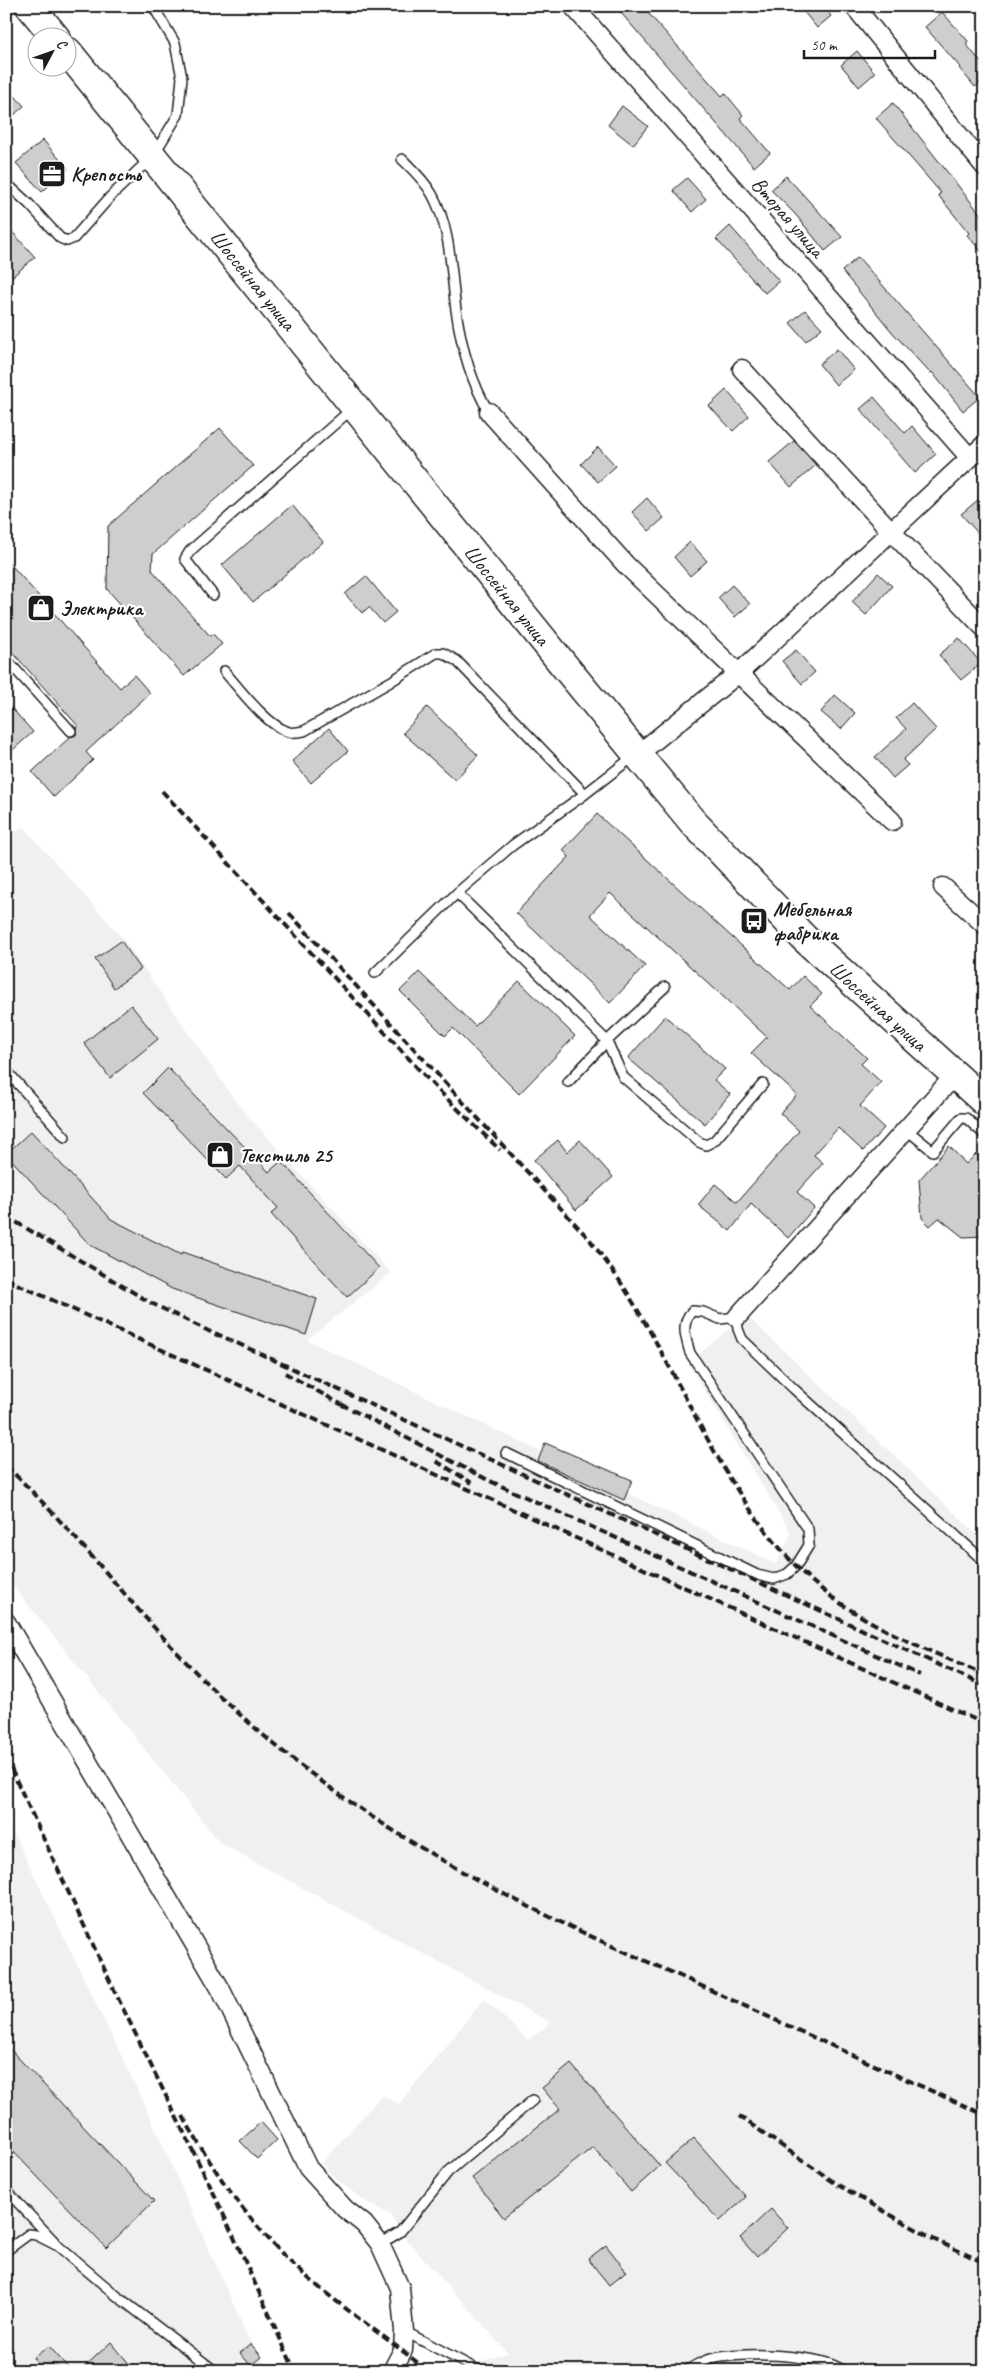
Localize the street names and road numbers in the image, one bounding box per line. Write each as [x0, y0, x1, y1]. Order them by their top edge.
street label: Вторая улица [746, 171, 832, 264]
street label: Шоссейная улица [204, 224, 303, 337]
street label: Шоссейная улица [458, 539, 557, 652]
street label: Шоссейная улица [824, 955, 933, 1058]

